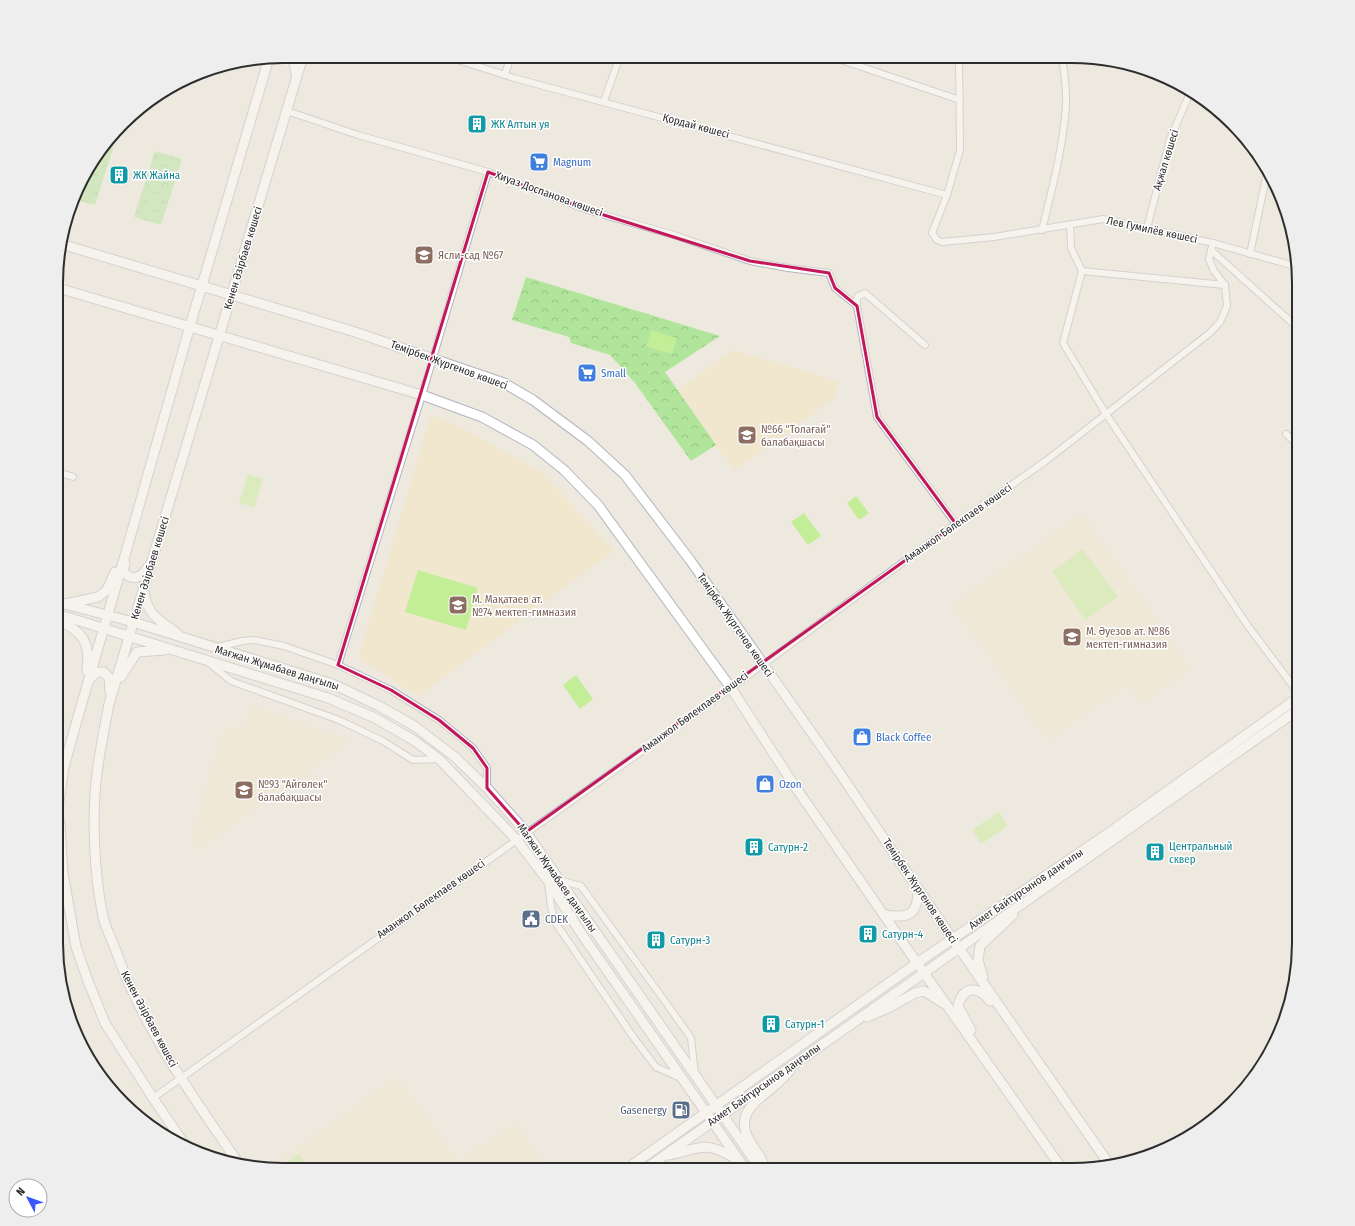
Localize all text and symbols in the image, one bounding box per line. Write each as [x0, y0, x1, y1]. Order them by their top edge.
street label: Қордай көшесі [661, 111, 731, 141]
building icon: ЖК Алтын уя [466, 113, 488, 135]
place label: ЖК Алтын уя [491, 118, 550, 131]
street label: Ақжал көшесі [1151, 128, 1182, 192]
supermarket icon: Magnum [528, 151, 550, 173]
place label: Magnum [553, 156, 591, 169]
building icon: ЖК Жайна [108, 164, 130, 186]
place label: ЖК Жайна [133, 169, 180, 182]
street label: Хиуаз Доспанова көшесі [494, 169, 605, 220]
street label: Кенен Әзірбаев көшесі [221, 205, 265, 311]
street label: Лев Гумилёв көшесі [1105, 214, 1199, 246]
school or university icon: Ясли-сад №67 [413, 244, 435, 266]
place label: Ясли-сад №67 [438, 249, 504, 262]
street label: Темірбек Жүргенов көшесі [389, 338, 510, 392]
supermarket icon: Small [576, 362, 598, 384]
place label: Small [601, 367, 626, 380]
place label: №66 "Толағай" балабақшасы [761, 423, 830, 449]
school or university icon: №66 "Толағай" балабақшасы [736, 424, 758, 446]
street label: Аманжол Бөлекпаев көшесі [902, 481, 1015, 565]
street label: Кенен Әзірбаев көшесі [128, 515, 172, 621]
street label: Темірбек Жүргенов көшесі [694, 571, 776, 680]
place label: М. Мақатаев ат. №74 мектеп-гимназия [472, 593, 576, 619]
school or university icon: М. Мақатаев ат. №74 мектеп-гимназия [447, 594, 469, 616]
place label: М. Әуезов ат. №86 мектеп-гимназия [1086, 625, 1170, 651]
school or university icon: М. Әуезов ат. №86 мектеп-гимназия [1061, 626, 1083, 648]
street label: Мағжан Жұмабаев даңғылы [213, 643, 341, 693]
street label: Аманжол Бөлекпаев көшесі [639, 669, 751, 755]
shop icon: Black Coffee [851, 726, 873, 748]
place label: Black Coffee [876, 731, 931, 744]
shop icon: Ozon [754, 773, 776, 795]
place label: №93 "Айгөлек" балабақшасы [258, 778, 327, 804]
place label: Ozon [779, 778, 802, 791]
school or university icon: №93 "Айгөлек" балабақшасы [233, 779, 255, 801]
street label: Мағжан Жұмабаев даңғылы [515, 821, 599, 935]
building icon: Сатурн-2 [743, 836, 765, 858]
street label: Темірбек Жүргенов көшесі [880, 836, 960, 946]
place label: Центральный сквер [1169, 840, 1232, 866]
place label: Сатурн-2 [768, 841, 808, 854]
building icon: Центральный сквер [1144, 841, 1166, 863]
street label: Ахмет Байтұрсынов даңғылы [966, 846, 1086, 932]
street label: Аманжол Бөлекпаев көшесі [375, 857, 488, 941]
public building icon: CDEK [520, 908, 542, 930]
place label: CDEK [545, 913, 568, 926]
building icon: Сатурн-4 [857, 923, 879, 945]
place label: Сатурн-4 [882, 928, 924, 941]
building icon: Сатурн-3 [645, 929, 667, 951]
place label: Сатурн-3 [670, 934, 710, 947]
street label: Кенен Әзірбаев көшесі [118, 969, 180, 1069]
building icon: Сатурн-1 [760, 1013, 782, 1035]
place label: Сатурн-1 [785, 1018, 824, 1031]
street label: Ахмет Байтұрсынов даңғылы [705, 1041, 823, 1129]
fuel station icon: Gasenergy [670, 1099, 692, 1121]
place label: Gasenergy [620, 1104, 667, 1117]
north arrow [8, 1178, 48, 1218]
text: N [14, 1185, 28, 1199]

